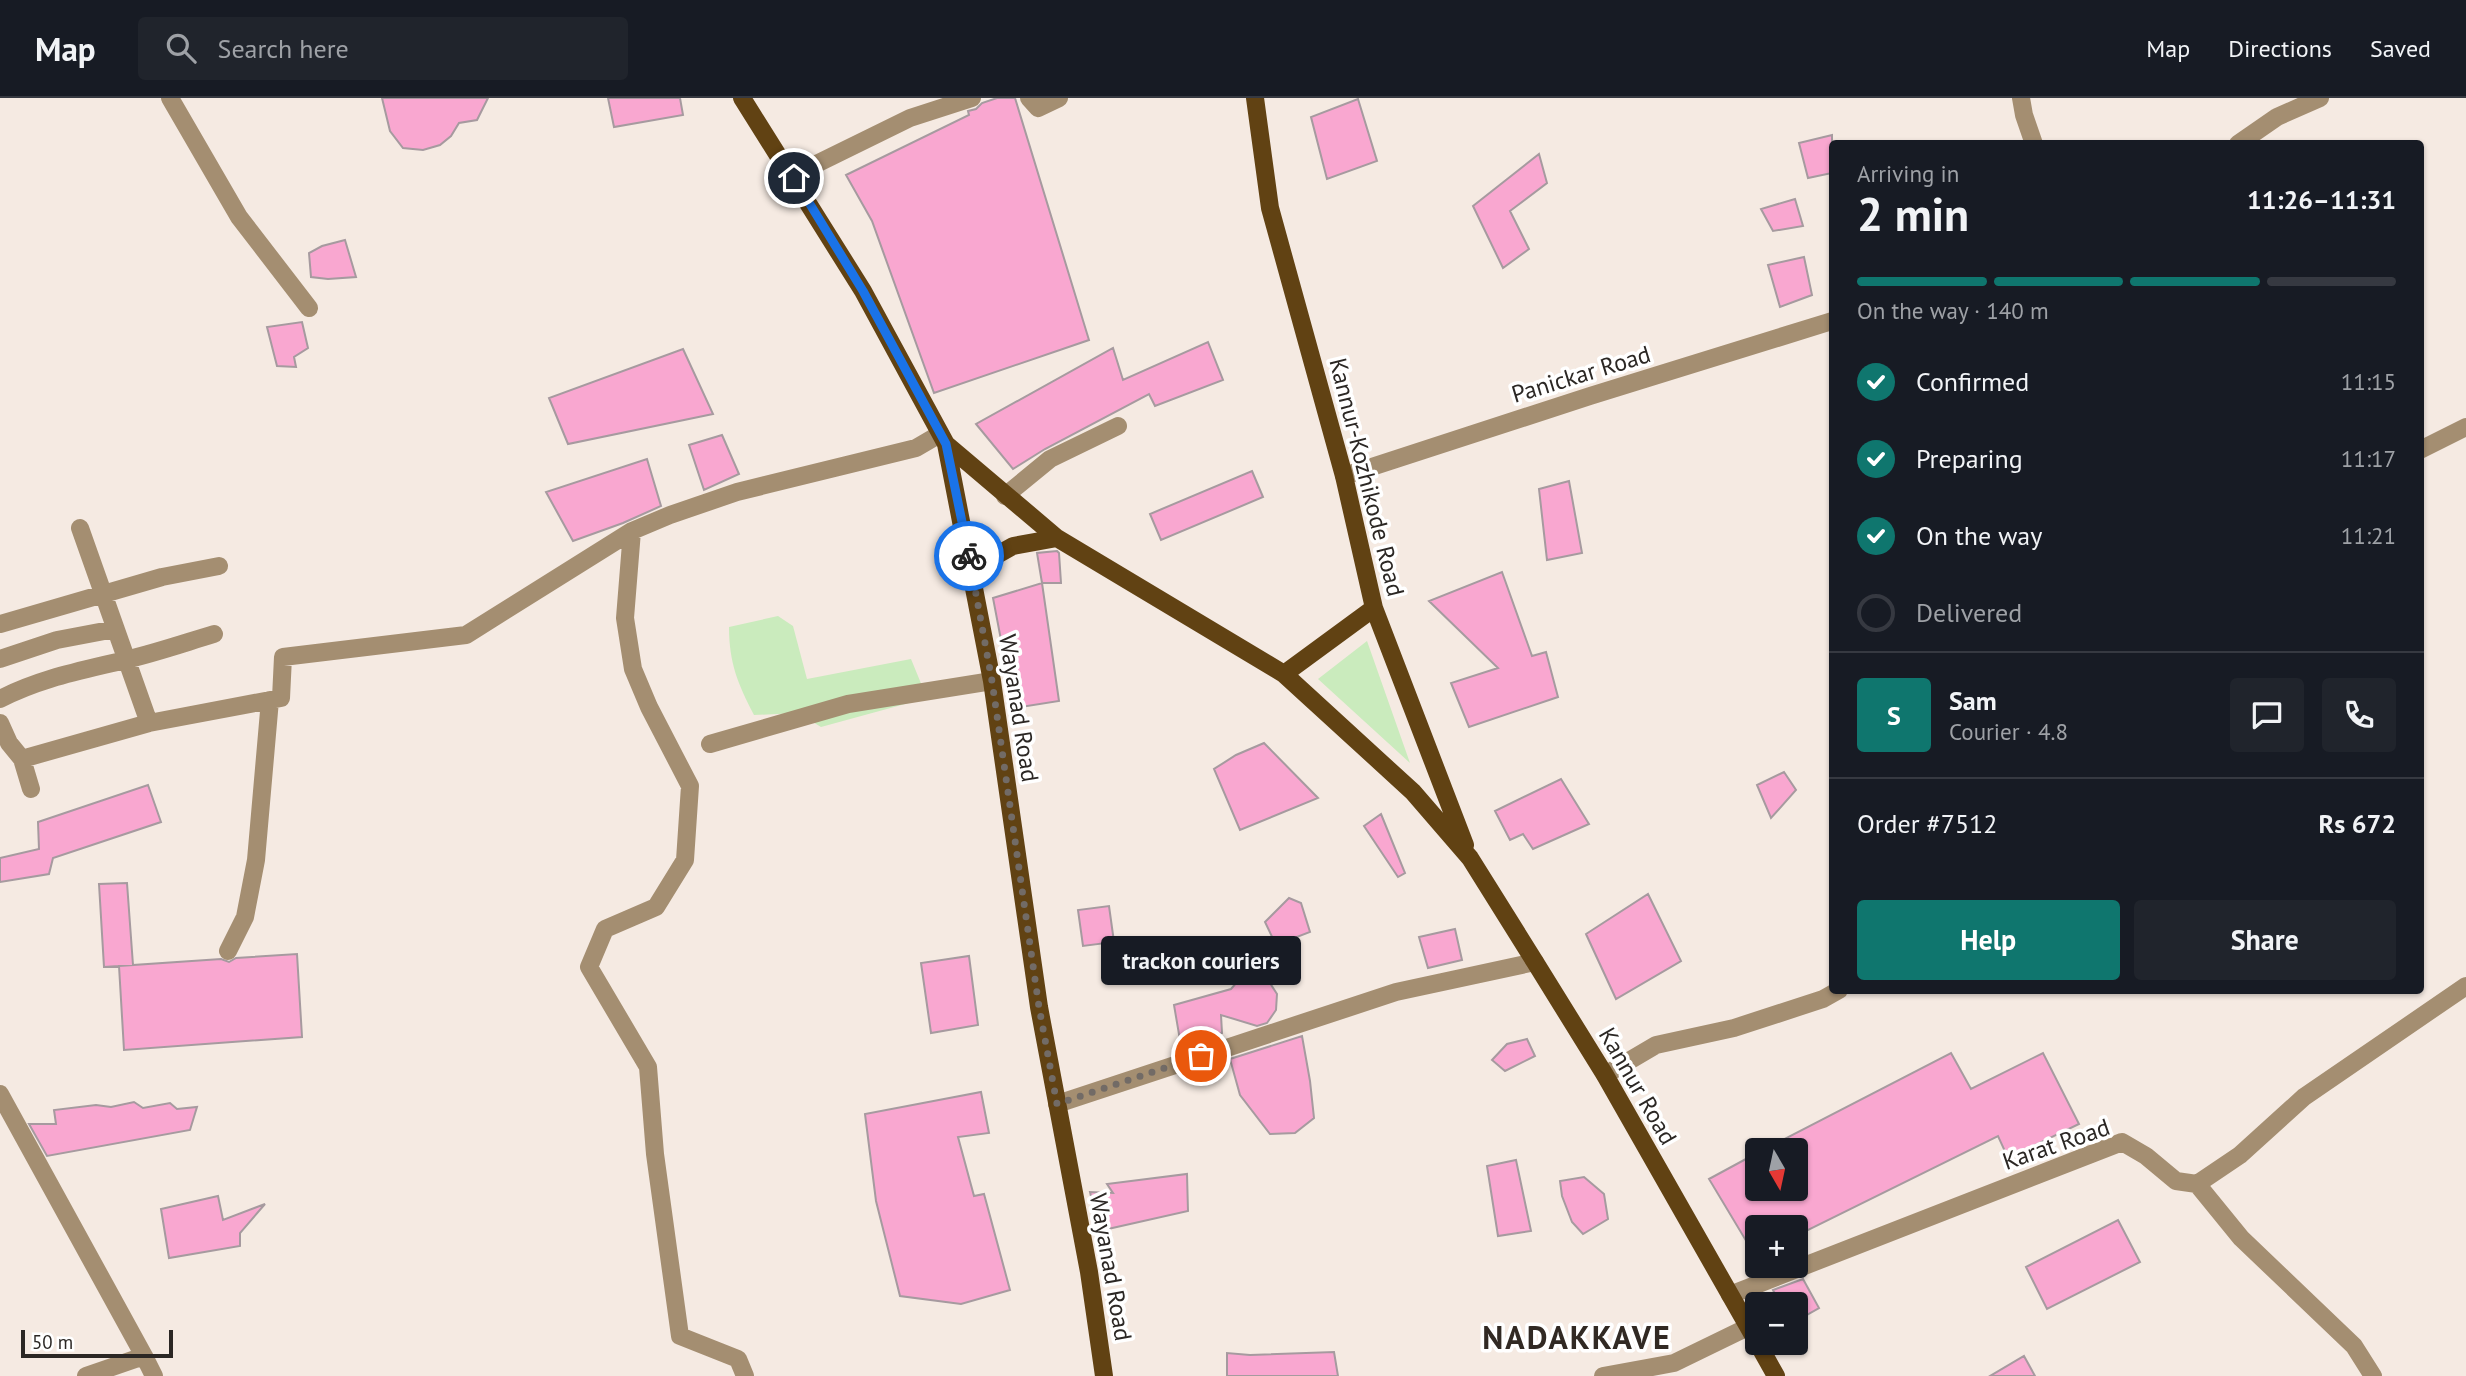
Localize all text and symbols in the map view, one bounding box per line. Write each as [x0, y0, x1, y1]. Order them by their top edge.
search box [138, 17, 628, 80]
text: Map [35, 27, 96, 70]
icon: search [162, 29, 200, 67]
text: Search here [218, 32, 349, 65]
text: Map [2146, 33, 2190, 64]
text: Directions [2228, 33, 2332, 64]
text: Saved [2370, 33, 2431, 64]
pin [764, 148, 824, 208]
icon: home [775, 159, 813, 197]
text: Arriving in [1857, 159, 1959, 188]
text: 11:26–11:31 [2247, 183, 2396, 216]
text: 2 min [1857, 184, 1969, 244]
text: On the way · 140 m [1857, 296, 2049, 325]
street label: Panickar Road [1508, 338, 1654, 410]
street label: Kannur-Kozhikode Road [1322, 355, 1412, 599]
icon: check [1857, 363, 1895, 401]
text: Confirmed [1916, 365, 2029, 398]
text: 11:15 [2341, 367, 2396, 396]
icon: check [1857, 440, 1895, 478]
text: Preparing [1916, 442, 2023, 475]
text: 11:17 [2341, 444, 2396, 473]
icon: check [1857, 517, 1895, 555]
text: On the way [1916, 519, 2042, 552]
courier [934, 521, 1004, 591]
text: 11:21 [2341, 521, 2396, 550]
icon: bike [950, 537, 988, 575]
text: Delivered [1916, 596, 2022, 629]
street label: Wayanad Road [992, 632, 1046, 784]
button: chat [2230, 678, 2304, 752]
button: phone [2322, 678, 2396, 752]
text: Sam [1949, 684, 1997, 717]
text: S [1887, 699, 1901, 732]
text: Courier · 4.8 [1949, 717, 2068, 746]
text: Order #7512 [1857, 807, 1997, 840]
text: Rs 672 [2319, 807, 2396, 840]
button: Help [1857, 900, 2120, 980]
button: Share [2134, 900, 2396, 980]
callout: trackon couriers [1101, 937, 1301, 986]
text: trackon couriers [1122, 946, 1280, 975]
street label: Kannur Road [1592, 1022, 1684, 1150]
pin [1171, 1026, 1231, 1086]
icon: bag [1182, 1037, 1220, 1075]
street label: Karat Road [1998, 1111, 2114, 1177]
north arrow [1745, 1138, 1808, 1200]
map controls [1745, 1138, 1808, 1355]
street label: Wayanad Road [1083, 1191, 1139, 1343]
button: + [1745, 1215, 1808, 1278]
button: − [1745, 1292, 1808, 1355]
district label: NADAKKAVE [1482, 1316, 1672, 1358]
scale bar [21, 1327, 173, 1359]
text: 50 m [32, 1330, 73, 1354]

